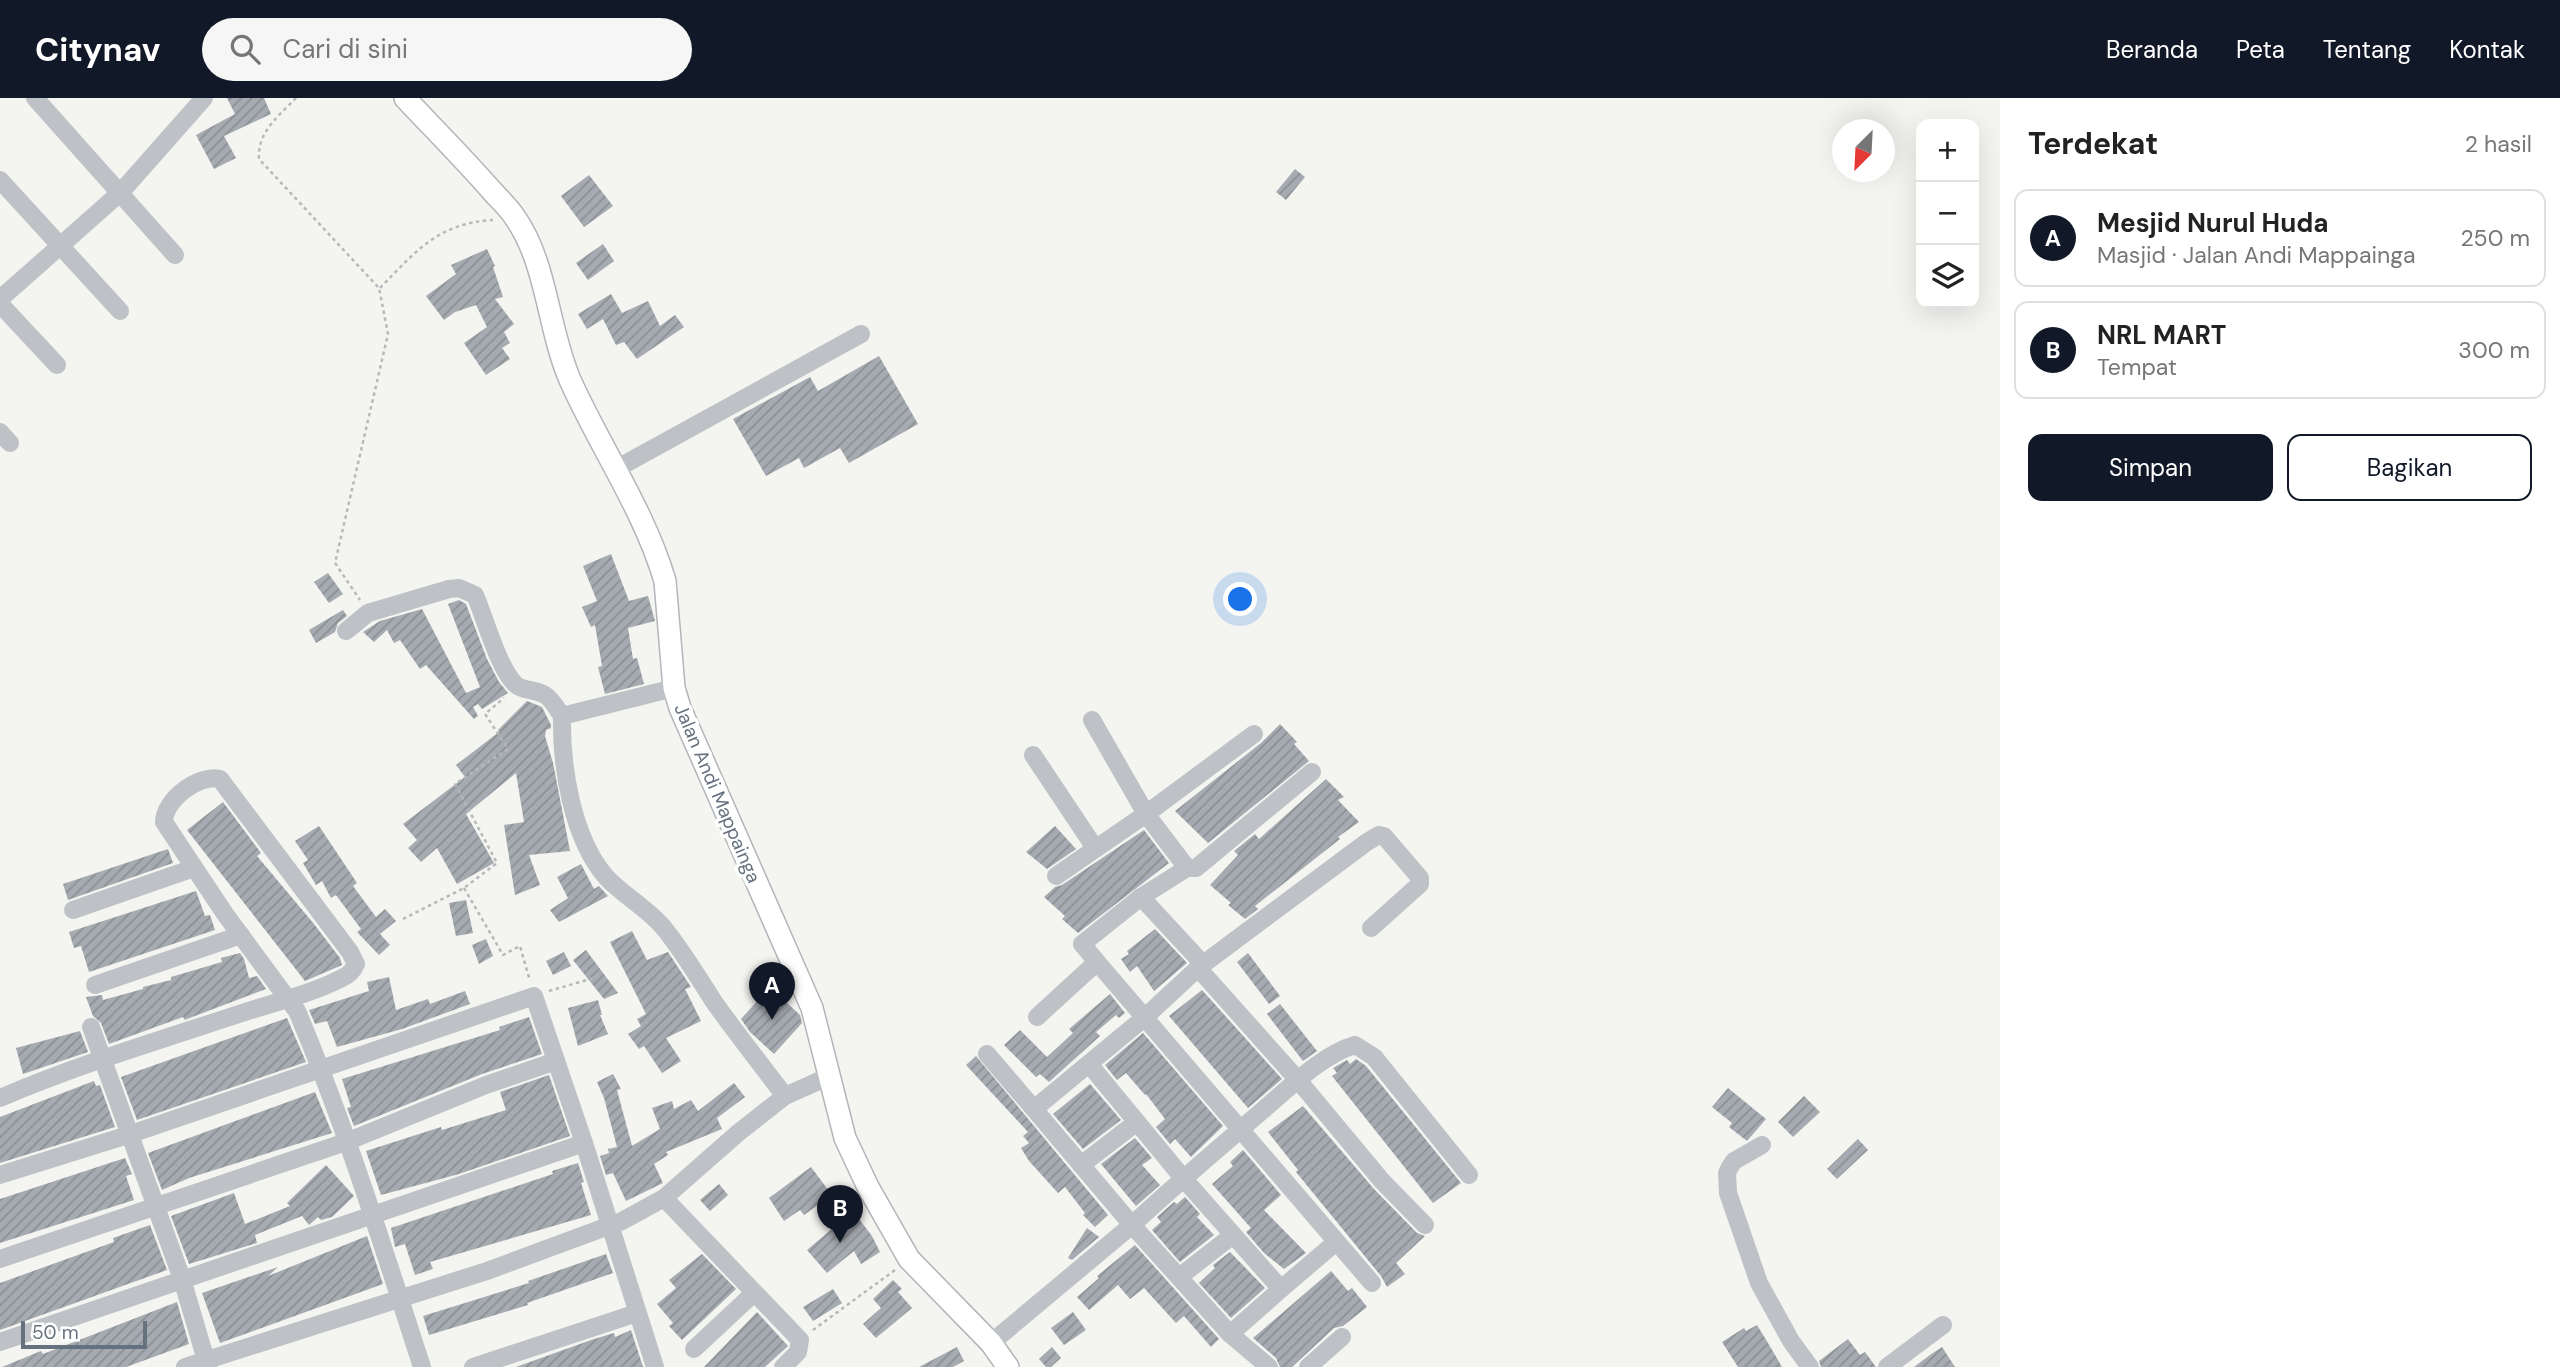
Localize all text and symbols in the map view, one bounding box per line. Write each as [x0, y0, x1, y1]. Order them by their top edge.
search box [202, 18, 692, 81]
text: Citynav [35, 28, 160, 71]
icon: search [226, 30, 264, 68]
text: Cari di sini [282, 32, 408, 66]
text: Beranda [2106, 34, 2198, 65]
text: Peta [2236, 34, 2285, 65]
text: Tentang [2323, 34, 2411, 65]
text: Kontak [2449, 34, 2525, 65]
north arrow [1832, 119, 1895, 182]
map controls [1916, 119, 1979, 308]
button: + [1916, 119, 1979, 182]
text: Terdekat [2028, 124, 2158, 163]
text: 2 hasil [2465, 129, 2532, 159]
button: − [1916, 182, 1979, 245]
text: Mesjid Nurul Huda [2097, 206, 2328, 240]
text: A [2045, 223, 2061, 253]
text: 250 m [2460, 223, 2530, 253]
text: Masjid · Jalan Andi Mappainga [2097, 240, 2415, 270]
button: layers [1916, 245, 1979, 308]
text: NRL MART [2097, 318, 2226, 352]
text: B [2046, 335, 2060, 365]
text: 300 m [2458, 335, 2530, 365]
text: Tempat [2097, 352, 2177, 382]
button: Simpan [2028, 434, 2273, 501]
button: Bagikan [2287, 434, 2532, 501]
your location [1223, 582, 1257, 616]
street label: Jalan Andi Mappainga [668, 700, 767, 887]
pin: A [749, 962, 795, 1020]
pin: B [817, 1185, 863, 1243]
scale bar [21, 1318, 147, 1350]
text: 50 m [32, 1320, 79, 1345]

